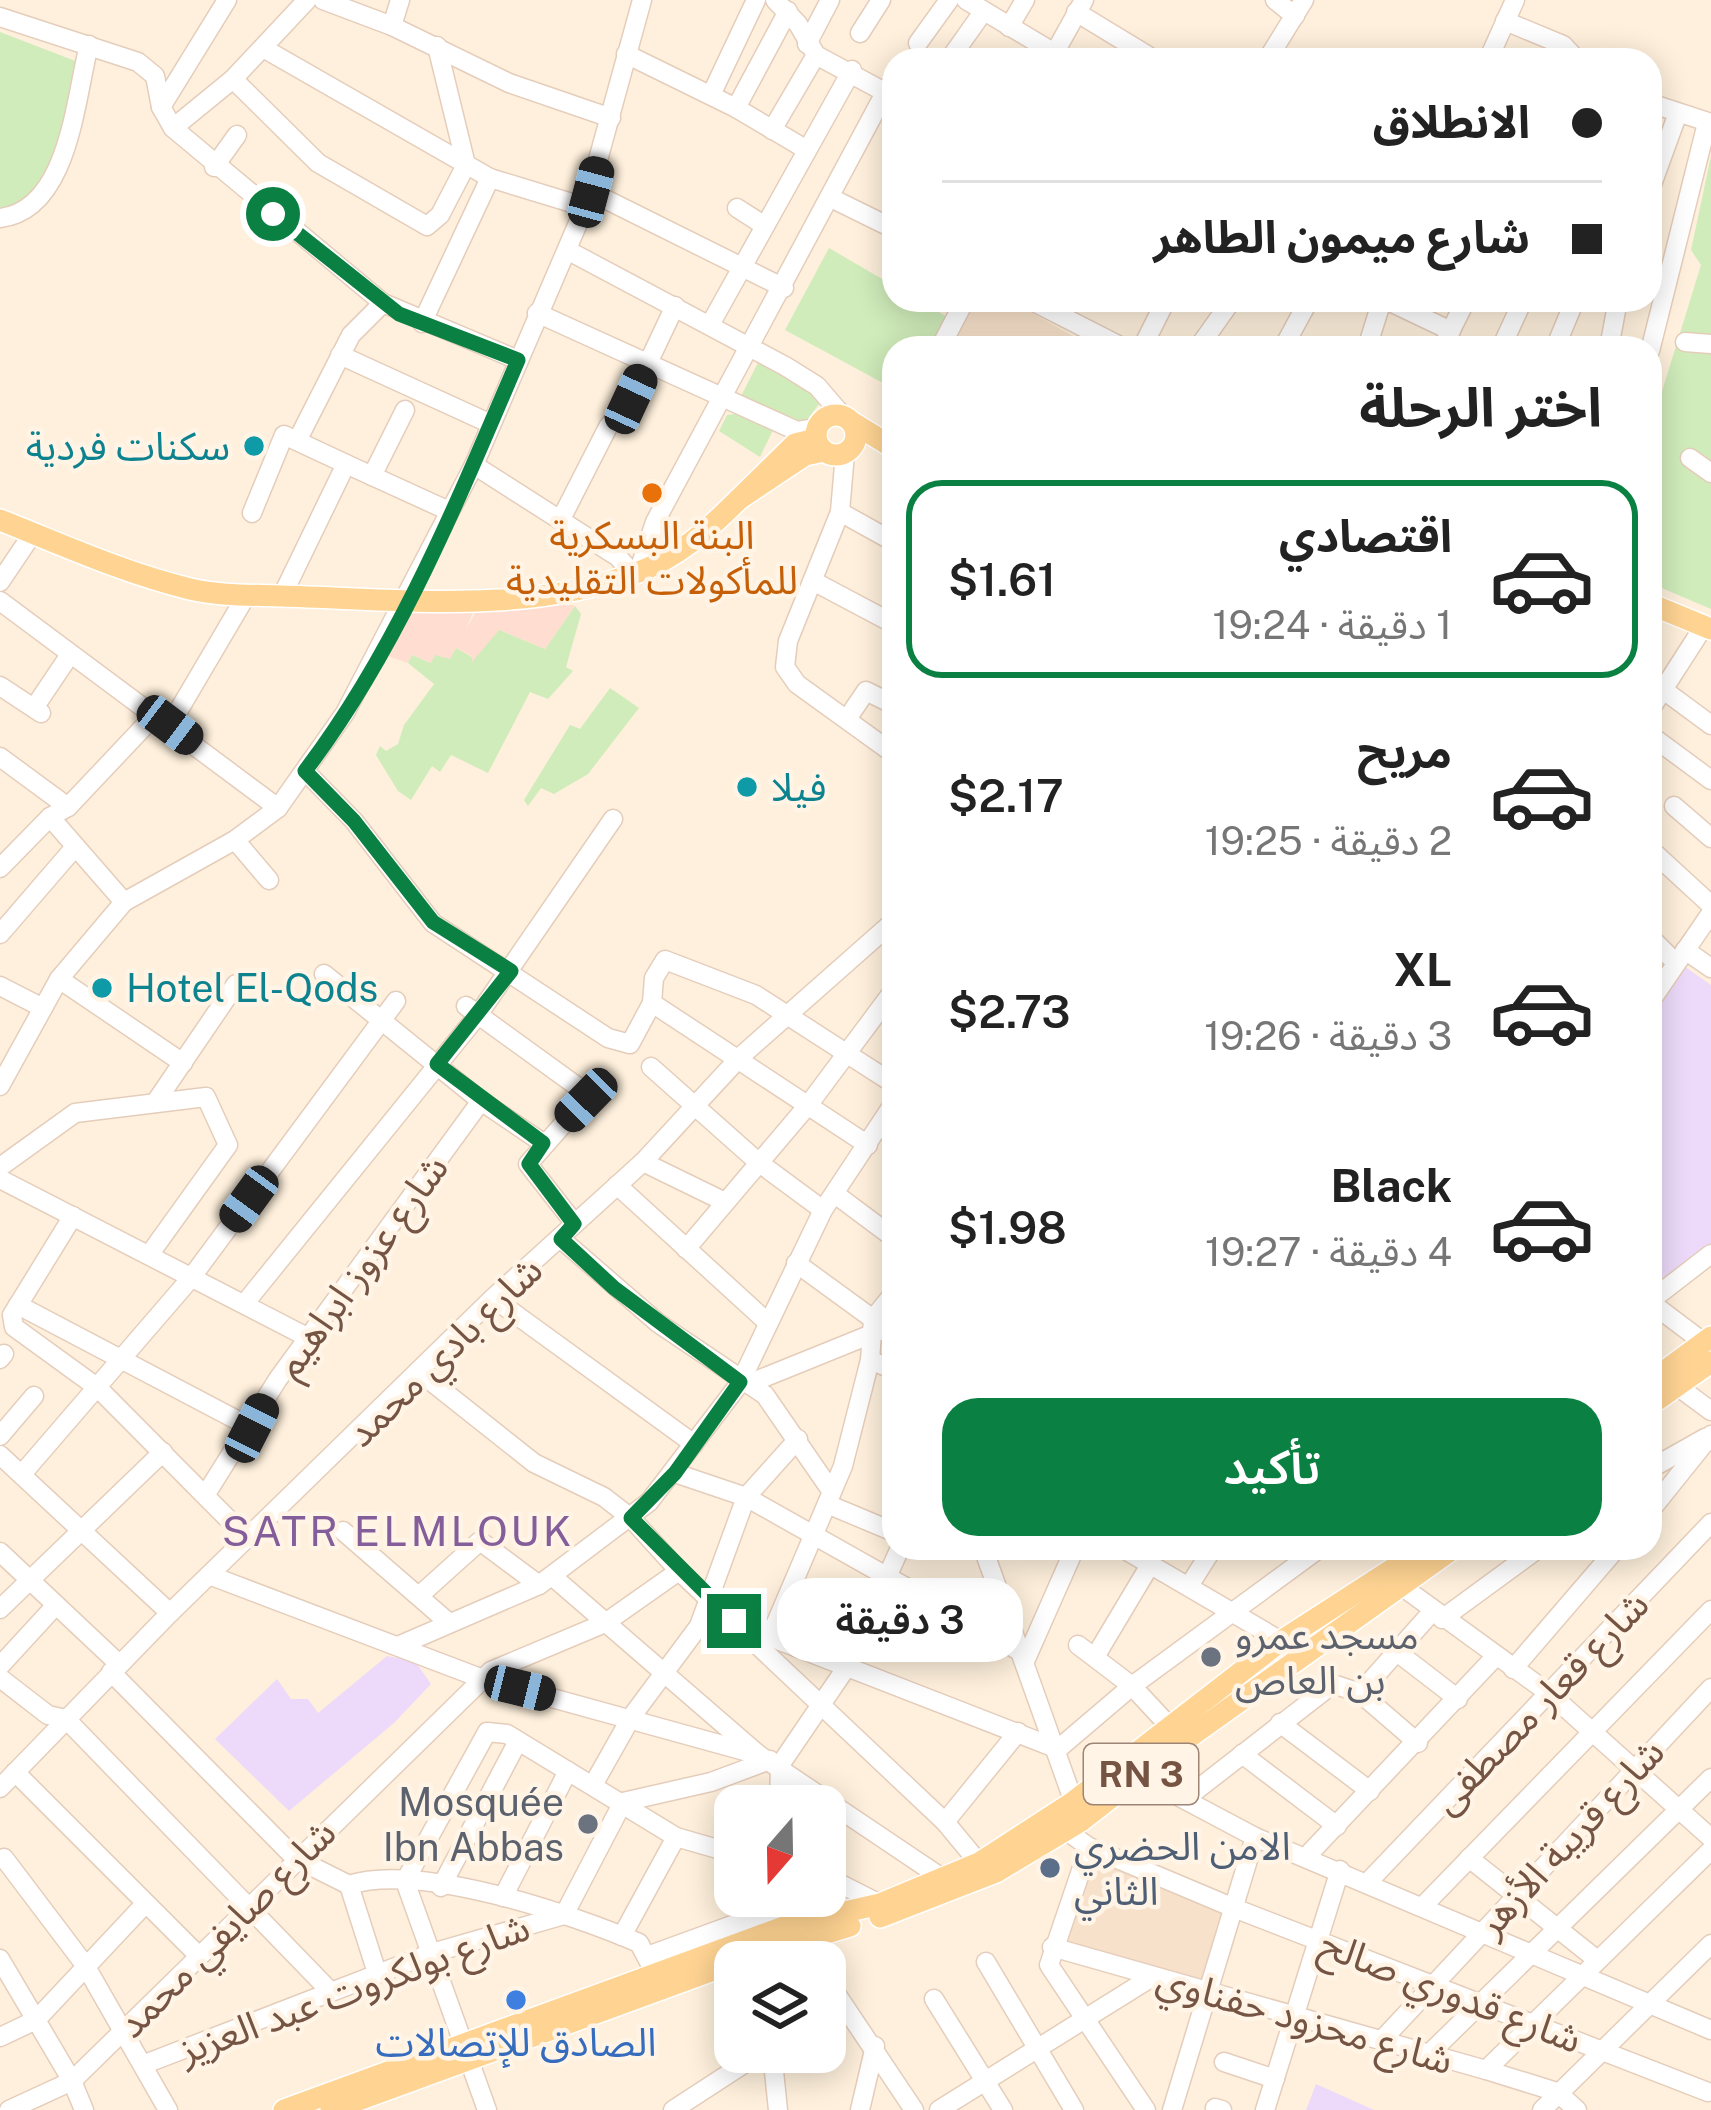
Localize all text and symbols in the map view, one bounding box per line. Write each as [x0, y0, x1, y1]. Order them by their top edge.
text: الانطلاق [1373, 95, 1530, 148]
car [564, 153, 618, 231]
route start [246, 187, 300, 241]
text: شارع ميمون الطاهر [1153, 210, 1530, 263]
car [599, 359, 663, 439]
text: اختر الرحلة [1359, 376, 1602, 439]
place label: سكنات فردية [26, 423, 230, 469]
marker: سكنات فردية [241, 433, 267, 459]
marker: البنة البسكرية للمأكولات التقليدية [639, 480, 665, 506]
text: اقتصادي [1279, 509, 1452, 562]
place label: البنة البسكرية للمأكولات التقليدية [506, 512, 798, 603]
icon: car [1488, 525, 1596, 633]
text: $1.61 [948, 553, 1056, 606]
text: 1 دقيقة · 19:24 [1213, 602, 1452, 648]
car [130, 689, 210, 761]
text: مريح [1357, 725, 1452, 778]
icon: car [1488, 741, 1596, 849]
place label: فيلا [771, 764, 826, 810]
text: $2.17 [948, 769, 1064, 822]
marker: فيلا [734, 774, 760, 800]
text: 2 دقيقة · 19:25 [1205, 818, 1452, 864]
text: XL [1394, 943, 1452, 996]
icon: car [1488, 957, 1596, 1065]
place label: Hotel El-Qods [126, 965, 378, 1011]
marker: Hotel El-Qods [89, 975, 115, 1001]
text: $2.73 [948, 985, 1070, 1038]
text: 3 دقيقة · 19:26 [1204, 1013, 1452, 1059]
car [548, 1062, 624, 1138]
street label: شارع عزوز ابراهيم [265, 1146, 463, 1390]
car [213, 1159, 285, 1239]
text: Black [1331, 1159, 1452, 1212]
icon: car [1488, 1173, 1596, 1281]
text: $1.98 [948, 1201, 1067, 1254]
text: 4 دقيقة · 19:27 [1205, 1229, 1452, 1275]
street label: شارع بادي محمد [337, 1246, 556, 1461]
car [220, 1388, 284, 1468]
button: تأكيد [942, 1398, 1602, 1536]
district label: SATR ELMLOUK [222, 1506, 574, 1555]
callout: 3 دقيقة [776, 1579, 1022, 1663]
street label: شارع قعار مصطفى [1422, 1581, 1662, 1827]
route end [707, 1594, 761, 1648]
text: 3 دقيقة [835, 1597, 965, 1643]
place label: مسجد عمرو بن العاص [1235, 1612, 1419, 1704]
marker: مسجد عمرو بن العاص [1198, 1644, 1224, 1670]
car [481, 1662, 559, 1714]
street label: شارع قريبة الأزهر [1466, 1729, 1678, 1950]
road number: RN 3 [1084, 1744, 1198, 1804]
place label: Mosquée Ibn Abbas [383, 1779, 564, 1870]
north arrow [714, 1785, 846, 1917]
map controls [714, 1785, 846, 2073]
street label: شارع صايفي محمد [107, 1809, 350, 2052]
marker: Mosquée Ibn Abbas [575, 1811, 601, 1837]
place label: الامن الحضري الثاني [1074, 1823, 1291, 1921]
marker: الامن الحضري الثاني [1037, 1855, 1063, 1881]
street label: شارع بولكروت عبد العزيز [171, 1903, 538, 2079]
street label: شارع قدوري صالح [1311, 1920, 1588, 2069]
button: layers [714, 1941, 846, 2073]
street label: شارع محزود حفناوي [1150, 1955, 1458, 2090]
marker: الصادق للإتصالات [503, 1987, 529, 2013]
place label: الصادق للإتصالات [376, 2019, 657, 2069]

